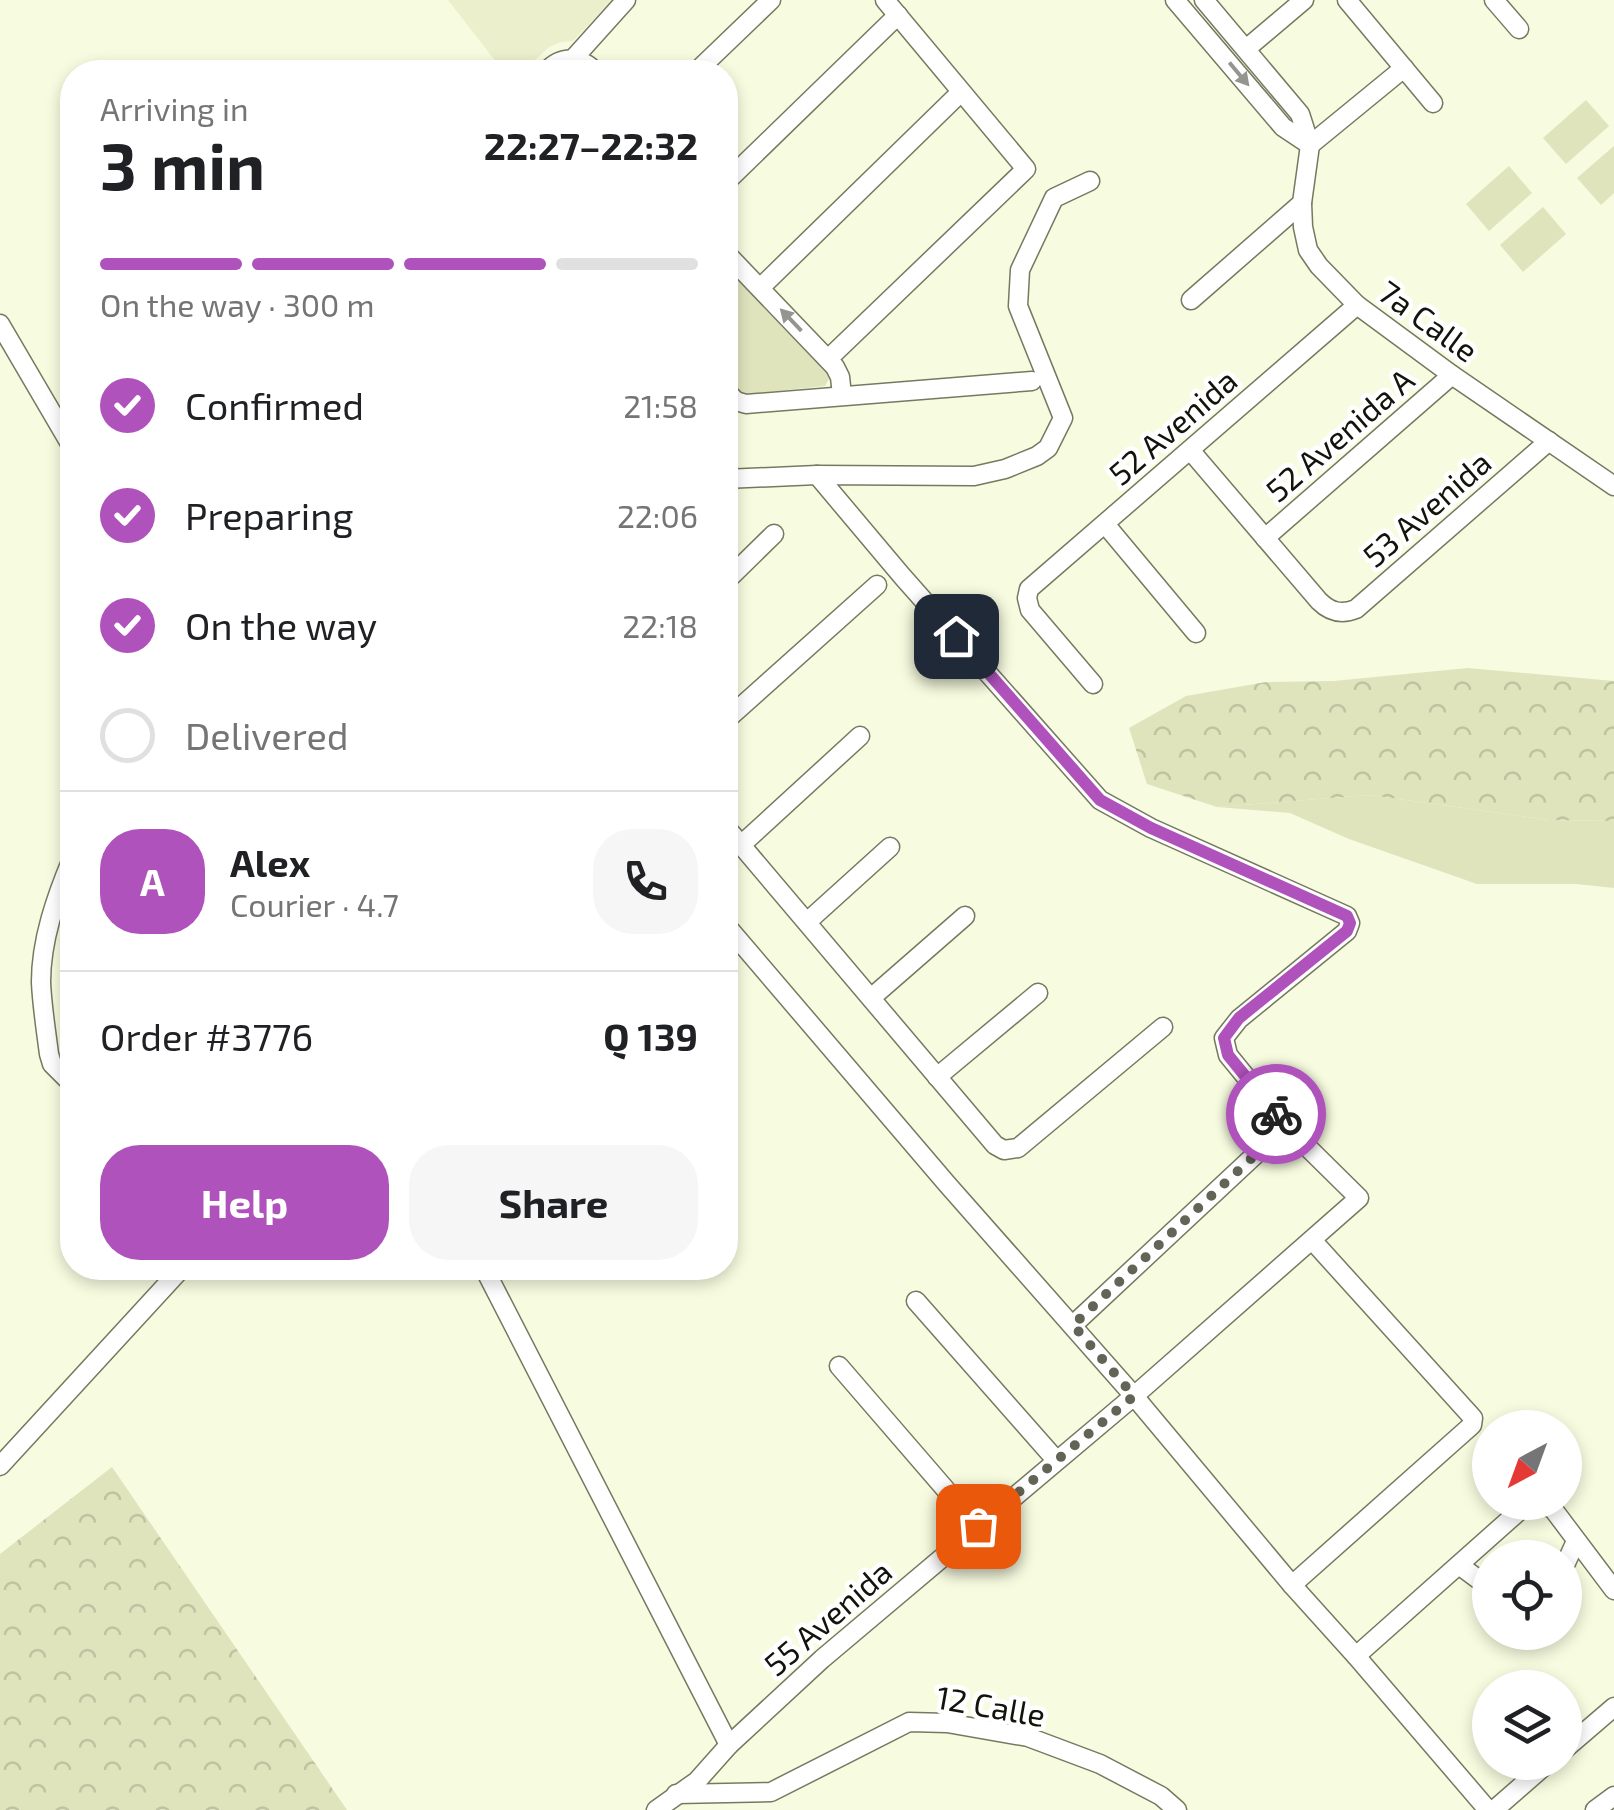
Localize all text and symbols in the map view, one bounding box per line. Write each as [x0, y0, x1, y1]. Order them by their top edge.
one-way arrow [1227, 62, 1249, 87]
text: Arriving in [100, 89, 249, 127]
text: 22:27–22:32 [484, 122, 698, 168]
text: 3 min [100, 125, 265, 203]
street label: 7a Calle [1372, 271, 1486, 369]
text: On the way · 300 m [100, 285, 374, 323]
one-way arrow [779, 308, 802, 332]
street label: 52 Avenida A [1257, 359, 1421, 509]
street label: 52 Avenida [1100, 360, 1244, 492]
icon: check [100, 378, 155, 433]
text: Confirmed [185, 382, 364, 428]
text: 21:58 [623, 386, 698, 424]
street label: 53 Avenida [1354, 442, 1498, 574]
icon: check [100, 488, 155, 543]
text: Preparing [185, 492, 353, 538]
text: 22:06 [617, 496, 698, 534]
pin [914, 594, 999, 679]
icon: check [100, 598, 155, 653]
text: On the way [185, 602, 377, 648]
text: 22:18 [622, 606, 698, 644]
icon: home [929, 609, 984, 664]
text: Delivered [185, 712, 349, 758]
button: phone [593, 829, 698, 934]
text: Alex [230, 839, 310, 885]
text: A [140, 858, 165, 904]
text: Courier · 4.7 [230, 885, 399, 923]
text: Order #3776 [100, 1013, 313, 1059]
text: Q 139 [603, 1013, 698, 1059]
courier [1226, 1064, 1326, 1164]
icon: bike [1249, 1087, 1304, 1142]
button: Help [100, 1145, 389, 1260]
button: Share [409, 1145, 698, 1260]
north arrow [1472, 1410, 1582, 1520]
map controls [1472, 1410, 1582, 1780]
pin [936, 1484, 1021, 1569]
icon: bag [951, 1499, 1006, 1554]
button: locate [1472, 1540, 1582, 1650]
street label: 55 Avenida [756, 1551, 898, 1683]
button: layers [1472, 1670, 1582, 1780]
street label: 12 Calle [934, 1677, 1048, 1733]

